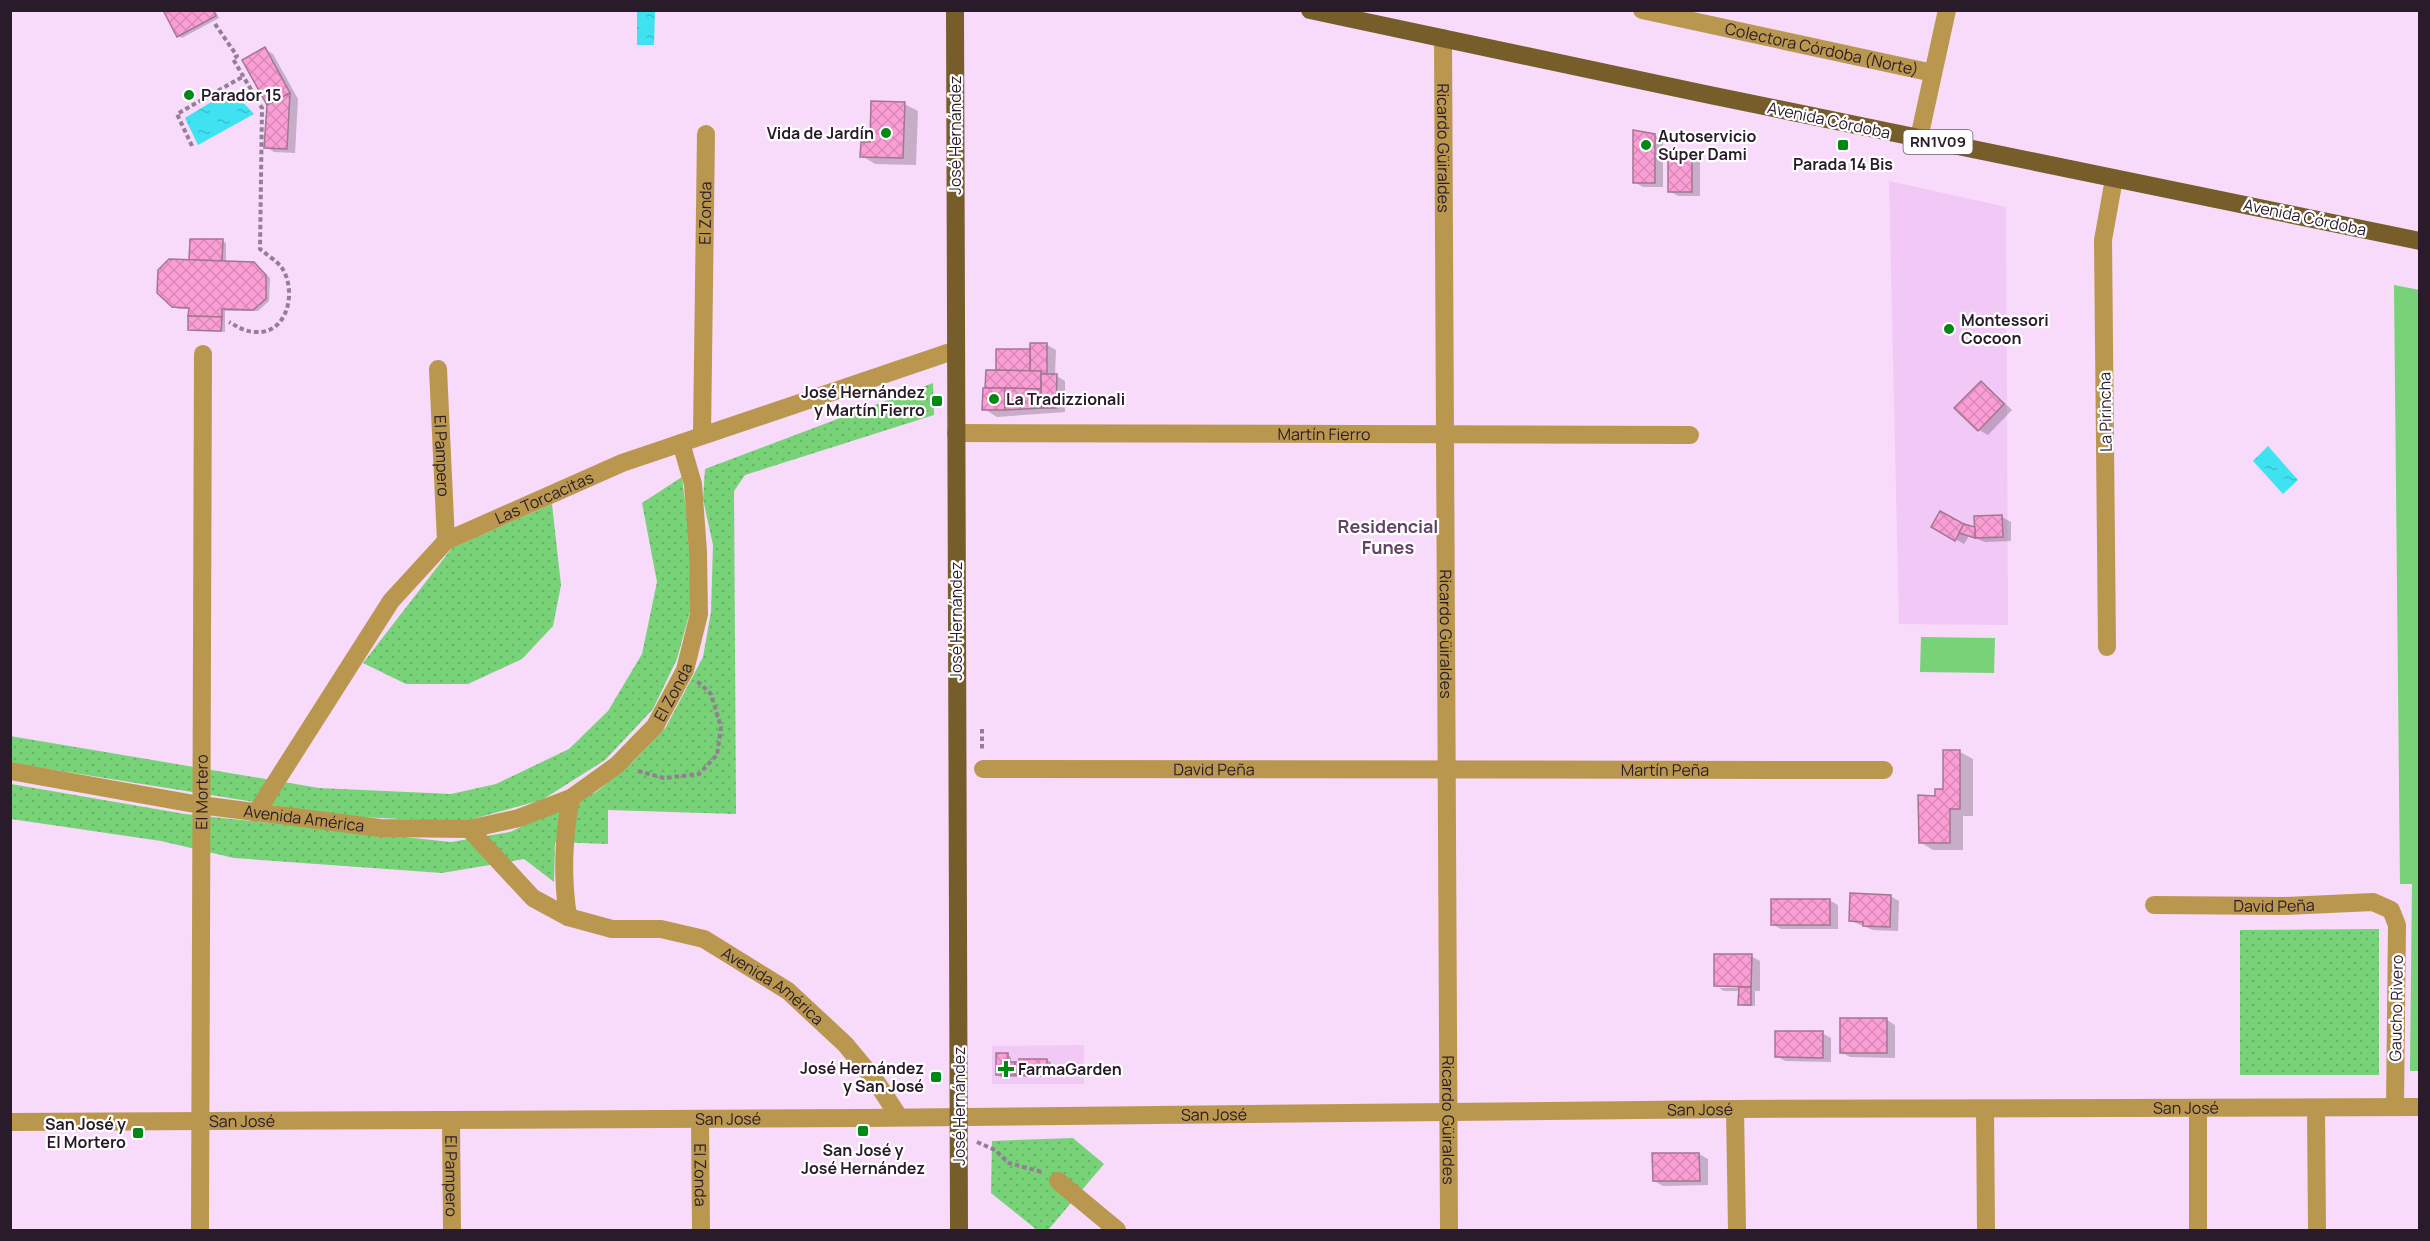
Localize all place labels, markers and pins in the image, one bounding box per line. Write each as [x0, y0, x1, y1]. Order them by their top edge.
place label: Parador 15 [201, 84, 281, 106]
marker: Parador 15 [182, 88, 196, 102]
place label: Vida de Jardín [767, 122, 874, 144]
place label: Autoservicio Súper Dami [1658, 125, 1756, 165]
marker: Vida de Jardín [879, 126, 893, 140]
marker: Autoservicio Súper Dami [1639, 138, 1653, 152]
marker: Parada 14 Bis [1836, 138, 1850, 152]
place label: Parada 14 Bis [1793, 153, 1893, 175]
place label: Montessori Cocoon [1961, 309, 2049, 349]
marker: Montessori Cocoon [1942, 322, 1956, 336]
place label: José Hernández y Martín Fierro [801, 381, 925, 421]
place label: La Tradizzionali [1006, 388, 1125, 410]
marker: La Tradizzionali [987, 392, 1001, 406]
marker: José Hernández y Martín Fierro [930, 394, 944, 408]
place label: José Hernández y San José [800, 1057, 924, 1097]
place label: FarmaGarden [1018, 1058, 1122, 1080]
marker: FarmaGarden [999, 1062, 1013, 1076]
marker: José Hernández y San José [929, 1070, 943, 1084]
place label: San José y El Mortero [45, 1113, 126, 1153]
marker: San José y José Hernández [856, 1124, 870, 1138]
marker: San José y El Mortero [131, 1126, 145, 1140]
place label: San José y José Hernández [801, 1139, 925, 1179]

